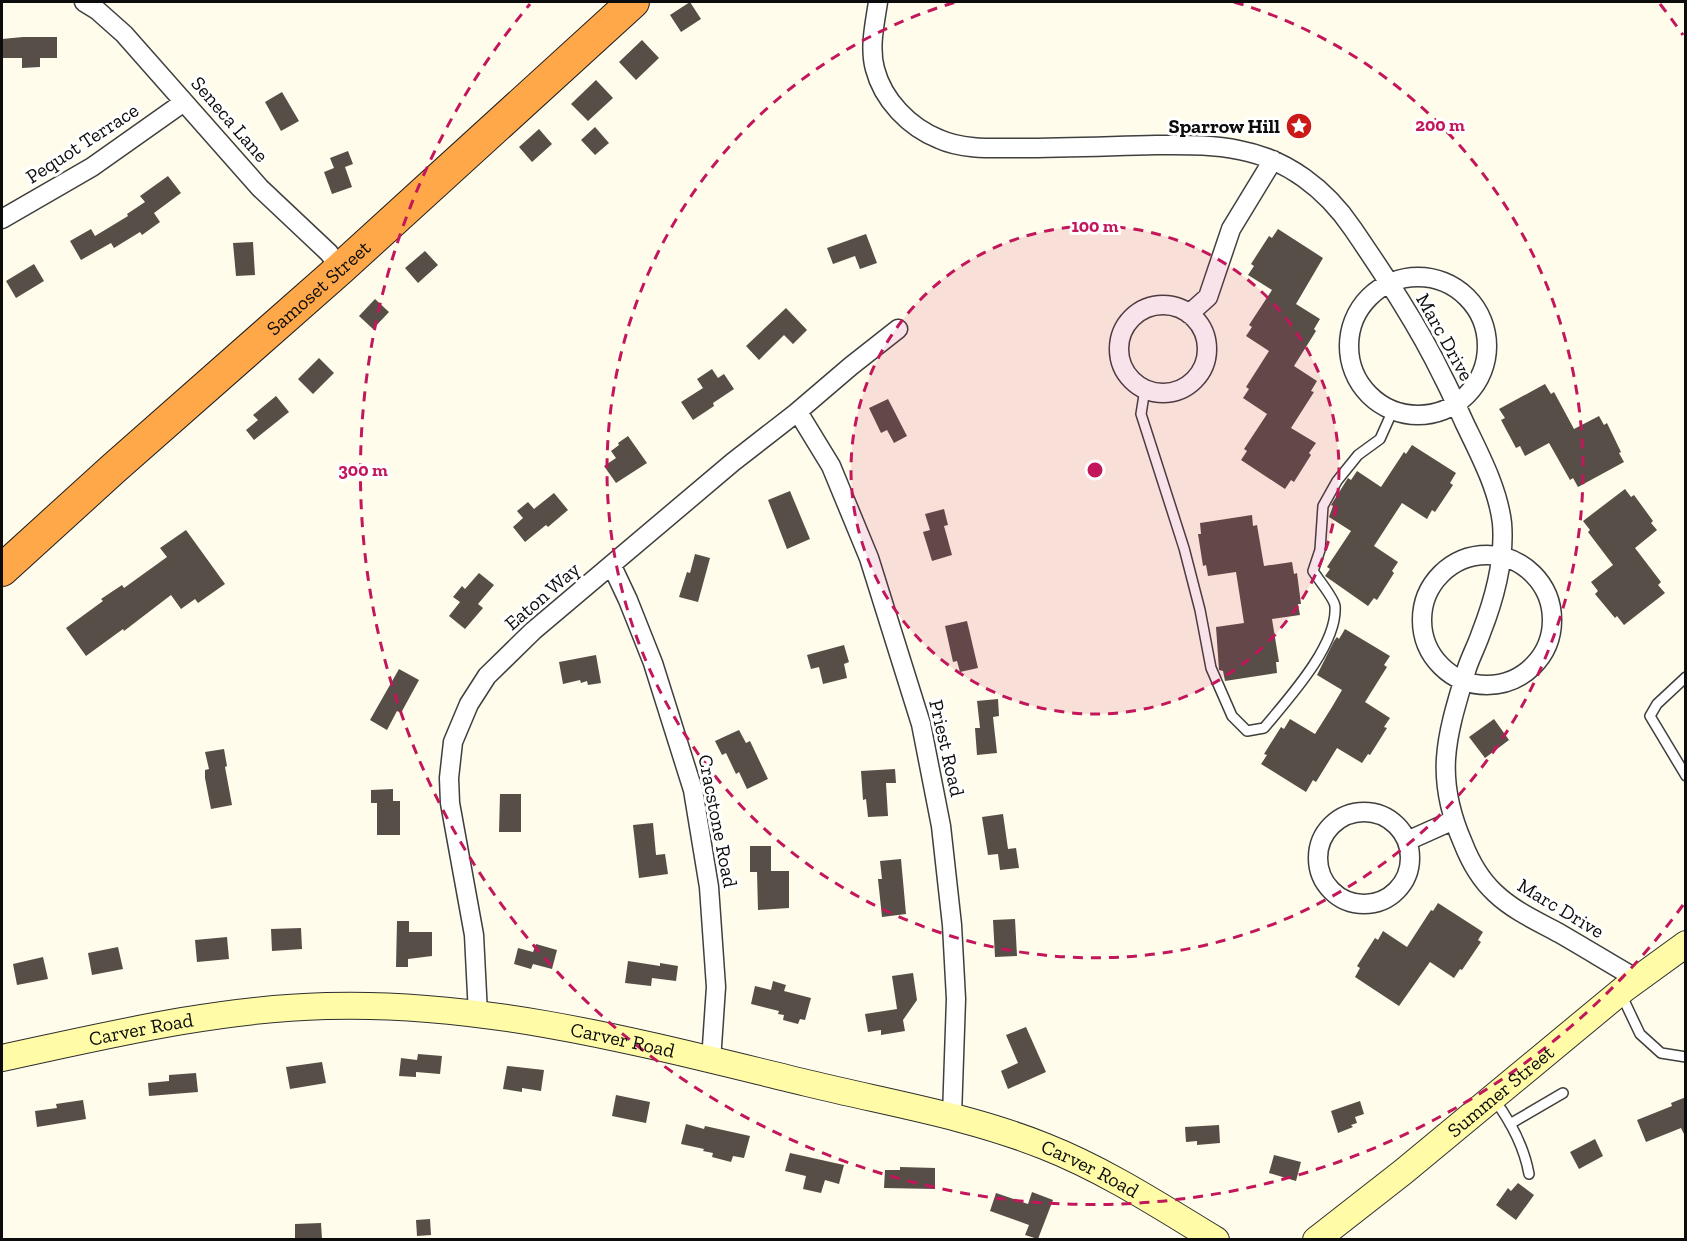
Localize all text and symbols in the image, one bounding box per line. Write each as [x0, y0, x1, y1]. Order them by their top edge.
street label: Seneca Lane [186, 71, 274, 167]
street label: Pequot Terrace [21, 98, 143, 188]
place icon: Sparrow Hill [1284, 111, 1314, 141]
place label: Sparrow Hill [1169, 114, 1280, 138]
text: 200 m [1415, 114, 1465, 136]
text: 100 m [1071, 215, 1119, 237]
street label: Samoset Street [262, 235, 376, 340]
street label: Marc Drive [1411, 289, 1479, 385]
text: 300 m [338, 459, 388, 481]
centre of rings [1085, 460, 1105, 480]
street label: Eaton Way [500, 556, 585, 635]
street label: Priest Road [924, 697, 970, 799]
street label: Cracstone Road [693, 752, 743, 890]
street label: Marc Drive [1514, 873, 1608, 943]
street label: Carver Road [87, 1007, 195, 1051]
street label: Carver Road [569, 1017, 677, 1063]
street label: Summer Street [1442, 1040, 1559, 1142]
street label: Carver Road [1038, 1134, 1143, 1203]

